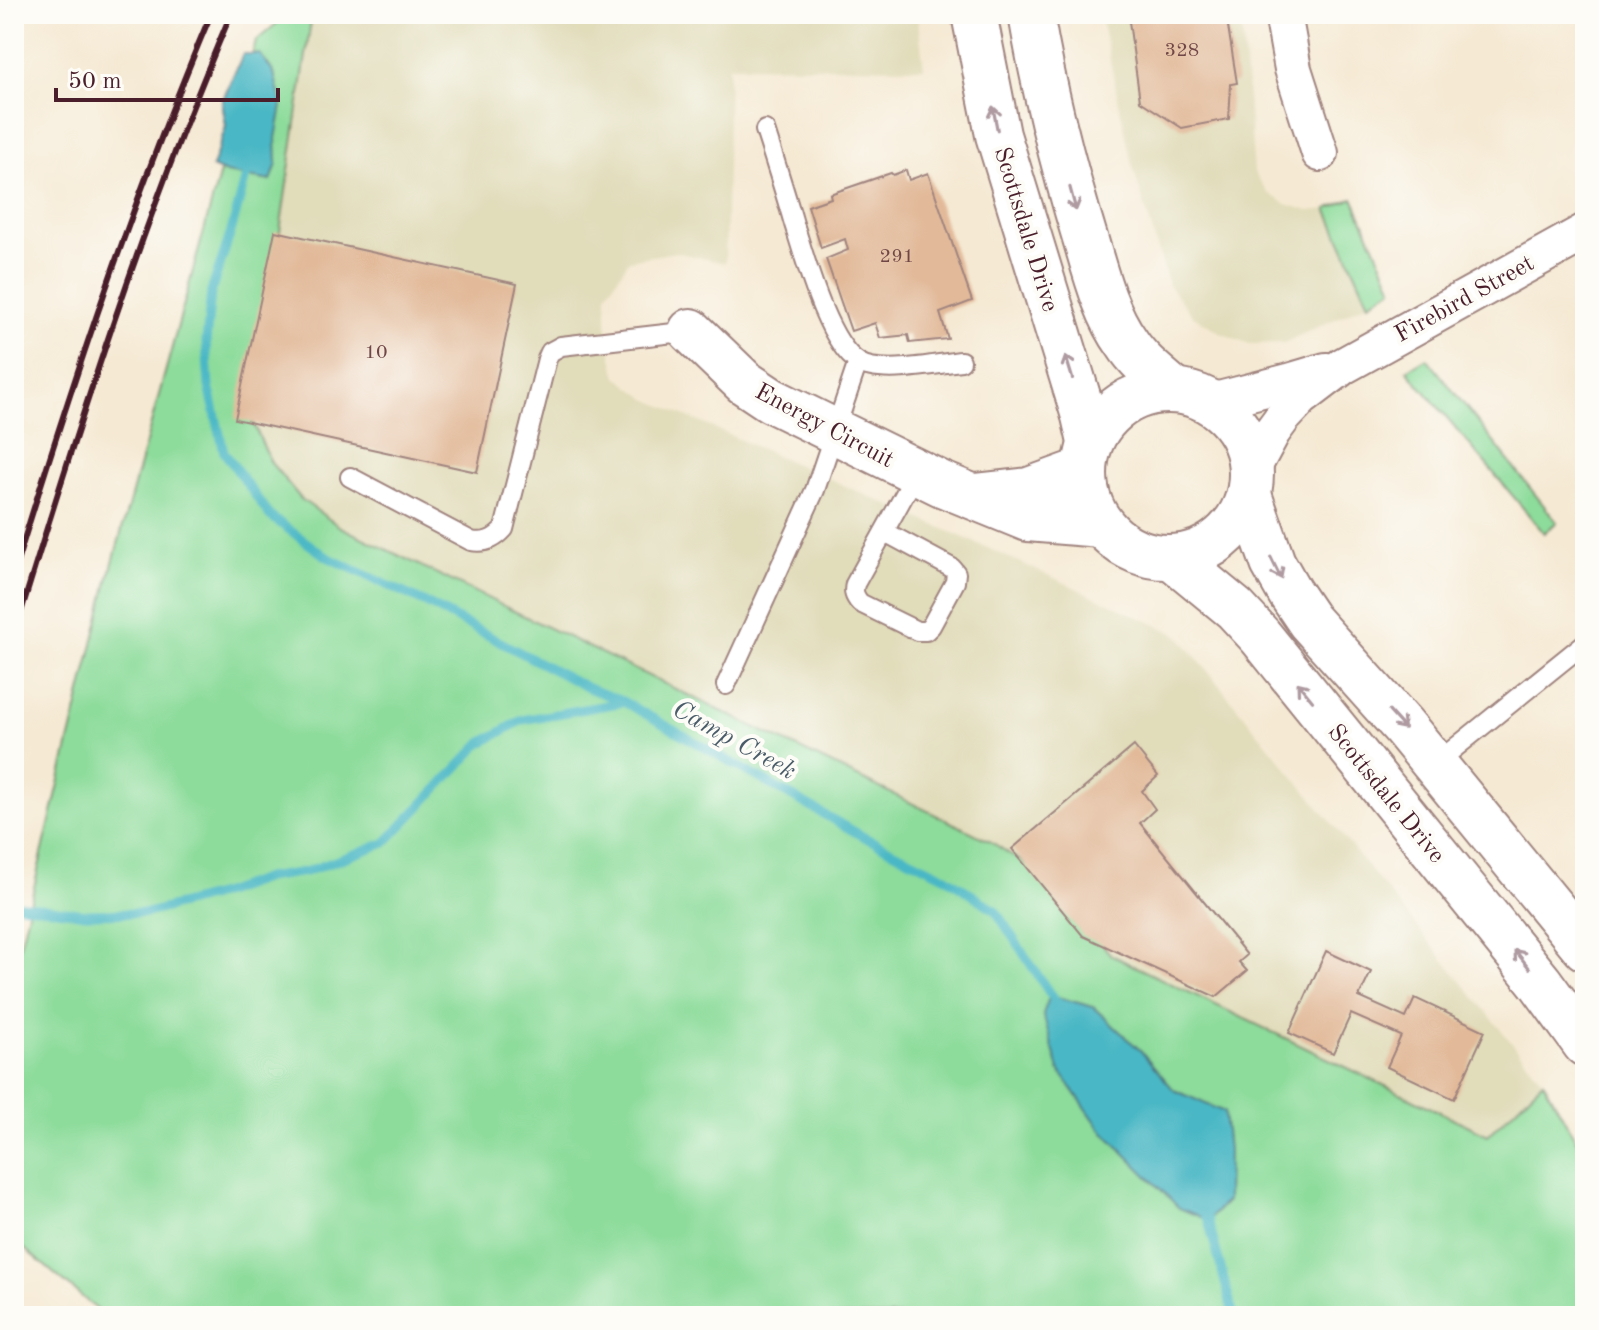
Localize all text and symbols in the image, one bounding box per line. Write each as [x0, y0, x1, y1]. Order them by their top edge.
house number: 328 [1165, 41, 1199, 61]
scale bar [56, 52, 278, 102]
text: 50 m [68, 70, 122, 94]
one-way arrow [986, 106, 1001, 131]
street label: Scottsdale Drive [989, 144, 1062, 315]
one-way arrow [1066, 186, 1081, 212]
house number: 291 [880, 247, 914, 267]
street label: Firebird Street [1391, 252, 1539, 348]
house number: 10 [364, 343, 388, 363]
one-way arrow [1061, 355, 1075, 380]
street label: Energy Circuit [751, 380, 897, 473]
one-way arrow [1270, 556, 1285, 579]
one-way arrow [1296, 682, 1314, 703]
water label: Camp Creek [668, 696, 800, 785]
one-way arrow [1387, 709, 1405, 729]
street label: Scottsdale Drive [1322, 720, 1448, 868]
one-way arrow [1513, 949, 1531, 970]

